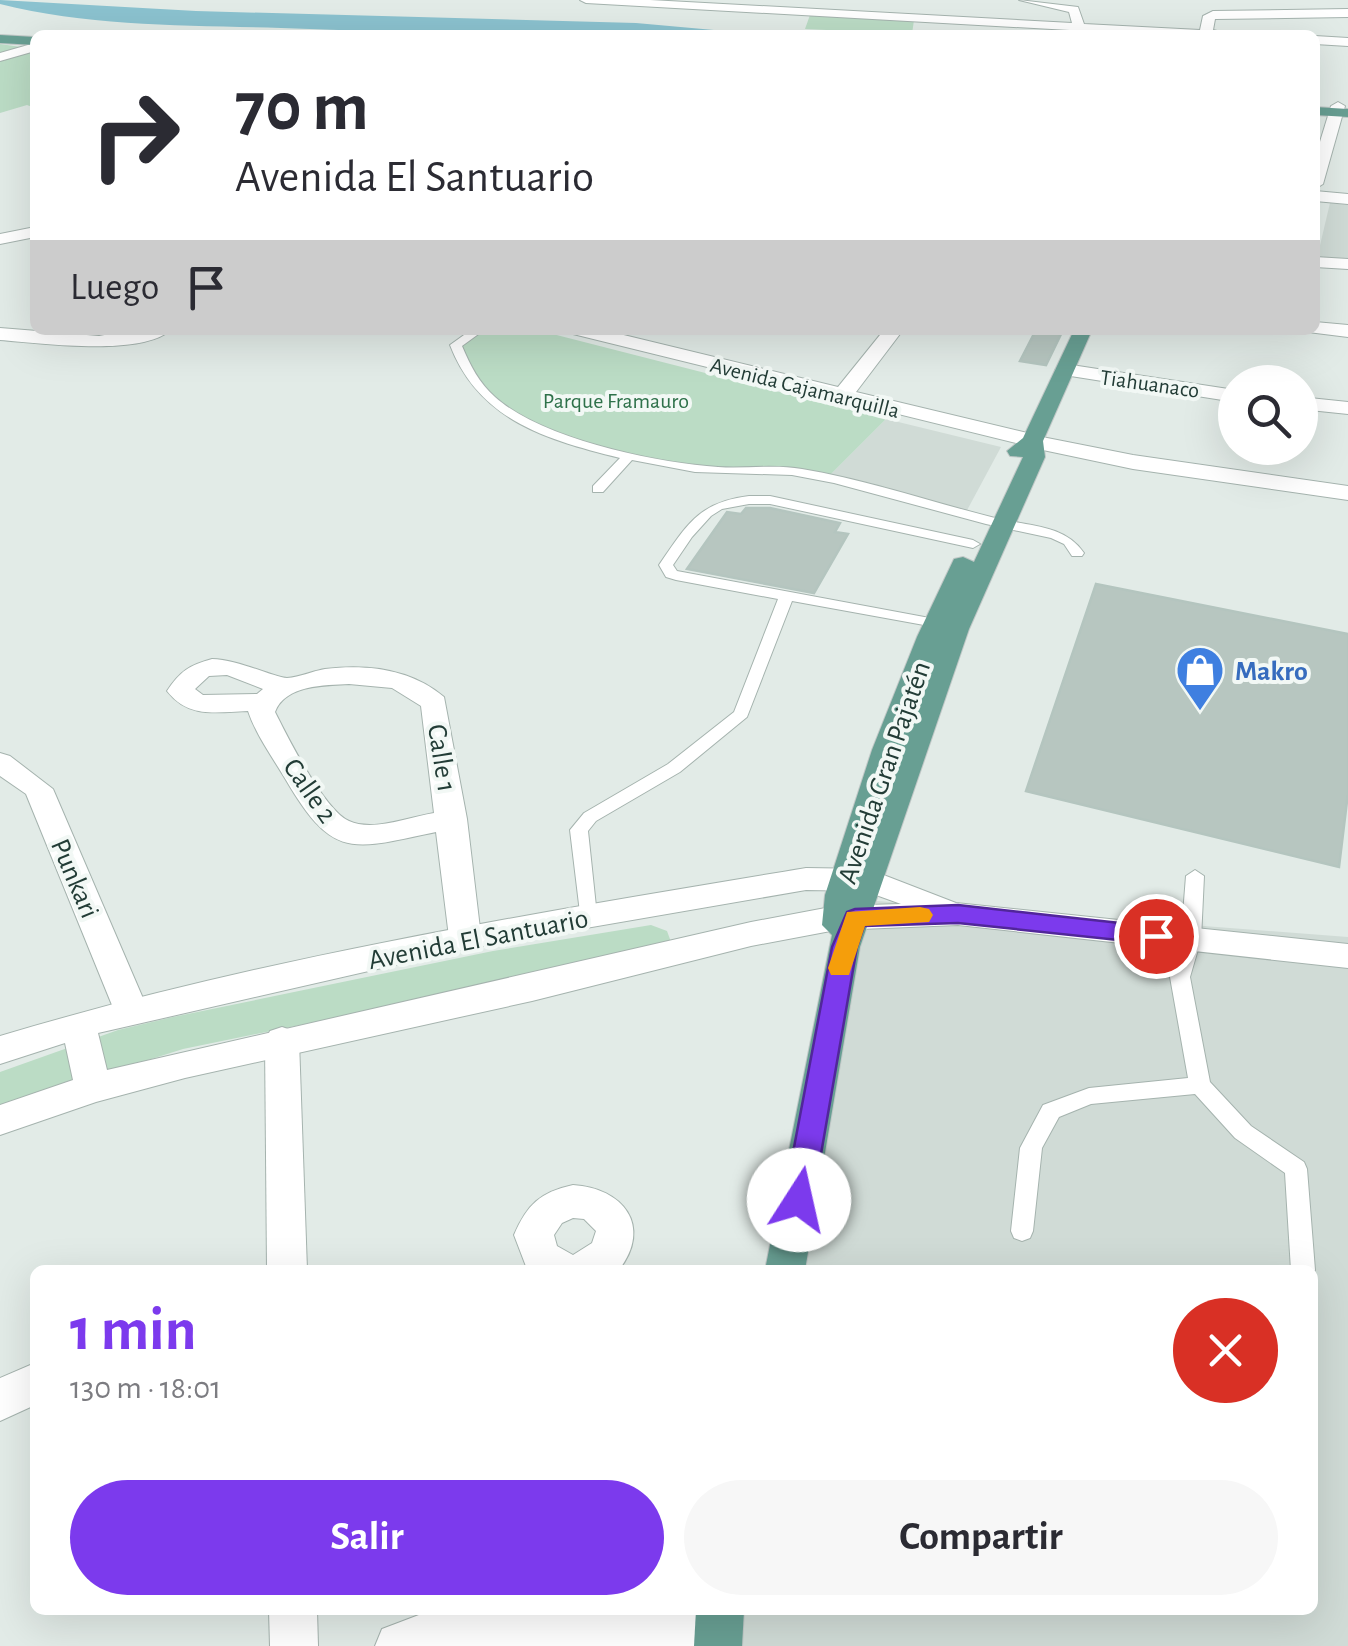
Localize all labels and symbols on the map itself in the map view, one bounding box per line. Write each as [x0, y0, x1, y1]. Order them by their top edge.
street label: Avenida Cajamarquilla [708, 354, 902, 422]
street label: Tiahuanaco [1099, 366, 1201, 402]
park label: Parque Framauro [543, 390, 689, 412]
shop icon: Makro [1174, 644, 1226, 712]
street label: Avenida Gran Pajatén [834, 658, 936, 887]
place label: Makro [1235, 658, 1308, 686]
street label: Calle 1 [422, 722, 460, 794]
street label: Calle 2 [277, 754, 341, 829]
street label: Punkari [45, 835, 103, 923]
pin [1114, 894, 1199, 979]
street label: Avenida El Santuario [366, 905, 591, 975]
position arrow [747, 1148, 851, 1252]

